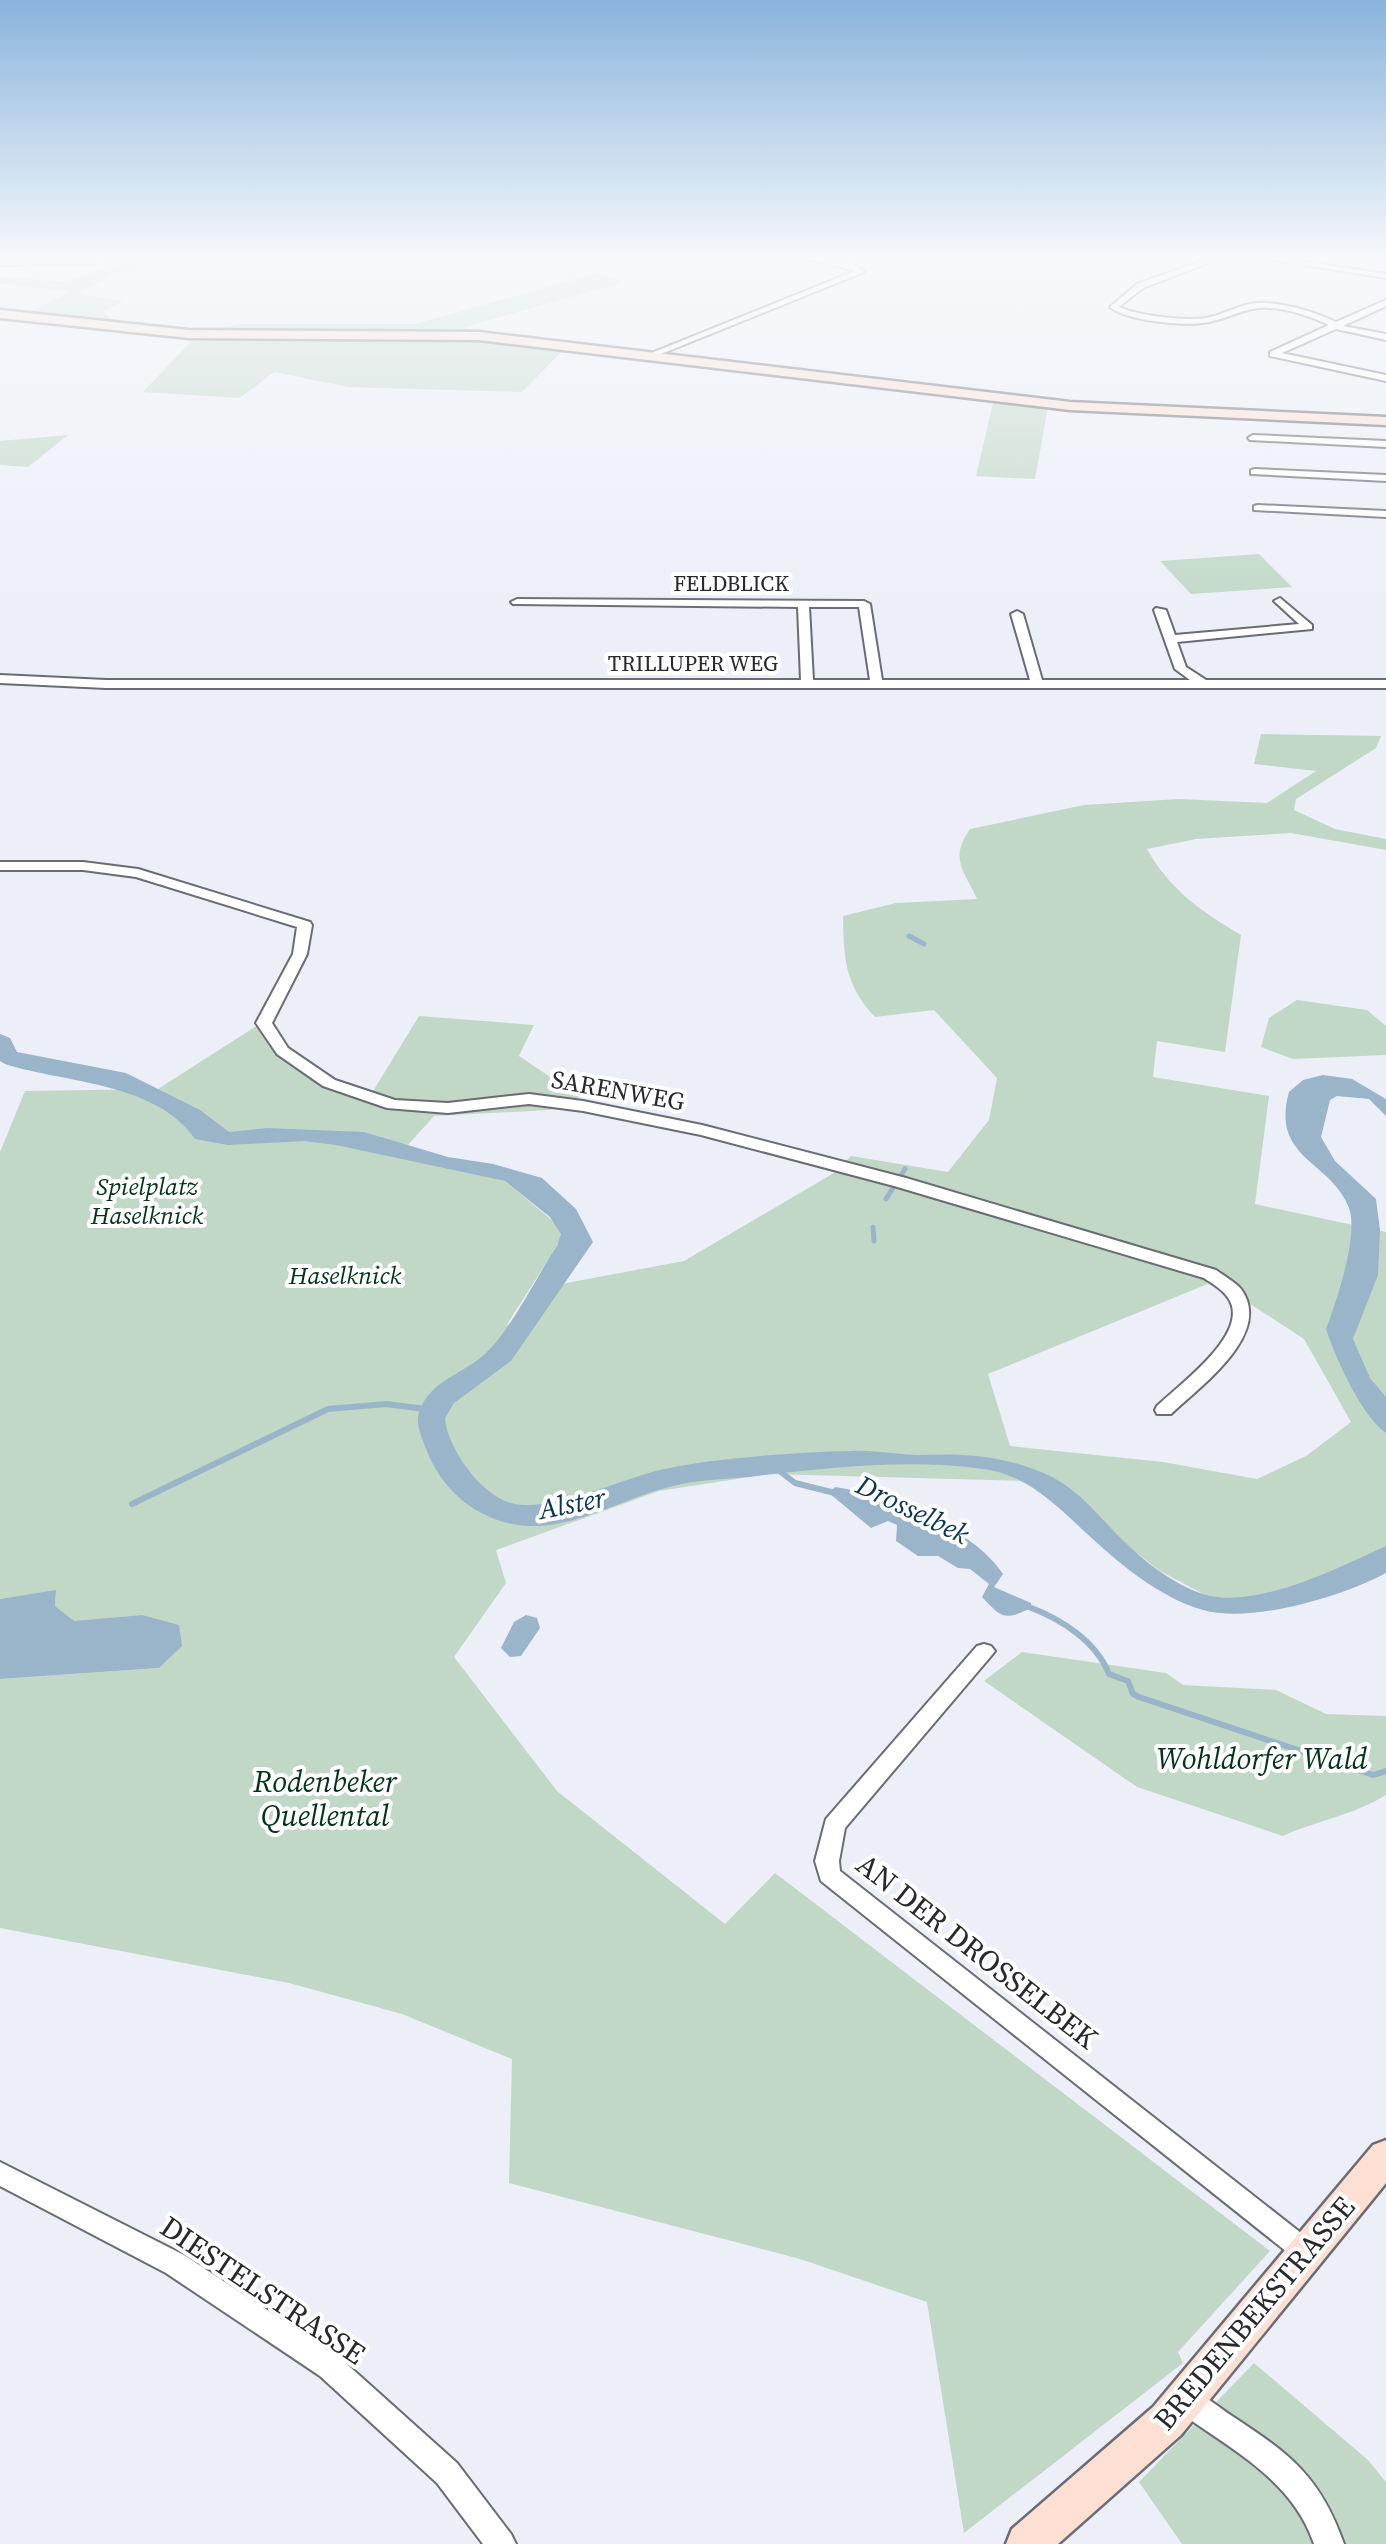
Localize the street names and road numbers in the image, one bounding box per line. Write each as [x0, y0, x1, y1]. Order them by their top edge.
street label: FELDBLICK [673, 568, 789, 598]
street label: TRILLUPER WEG [608, 648, 778, 678]
street label: SARENWEG [549, 1062, 687, 1118]
street label: AN DER DROSSELBEK [848, 1844, 1106, 2058]
street label: BREDENBEKSTRASSE [1144, 2187, 1364, 2439]
street label: DIESTELSTRASSE [152, 2206, 374, 2374]

